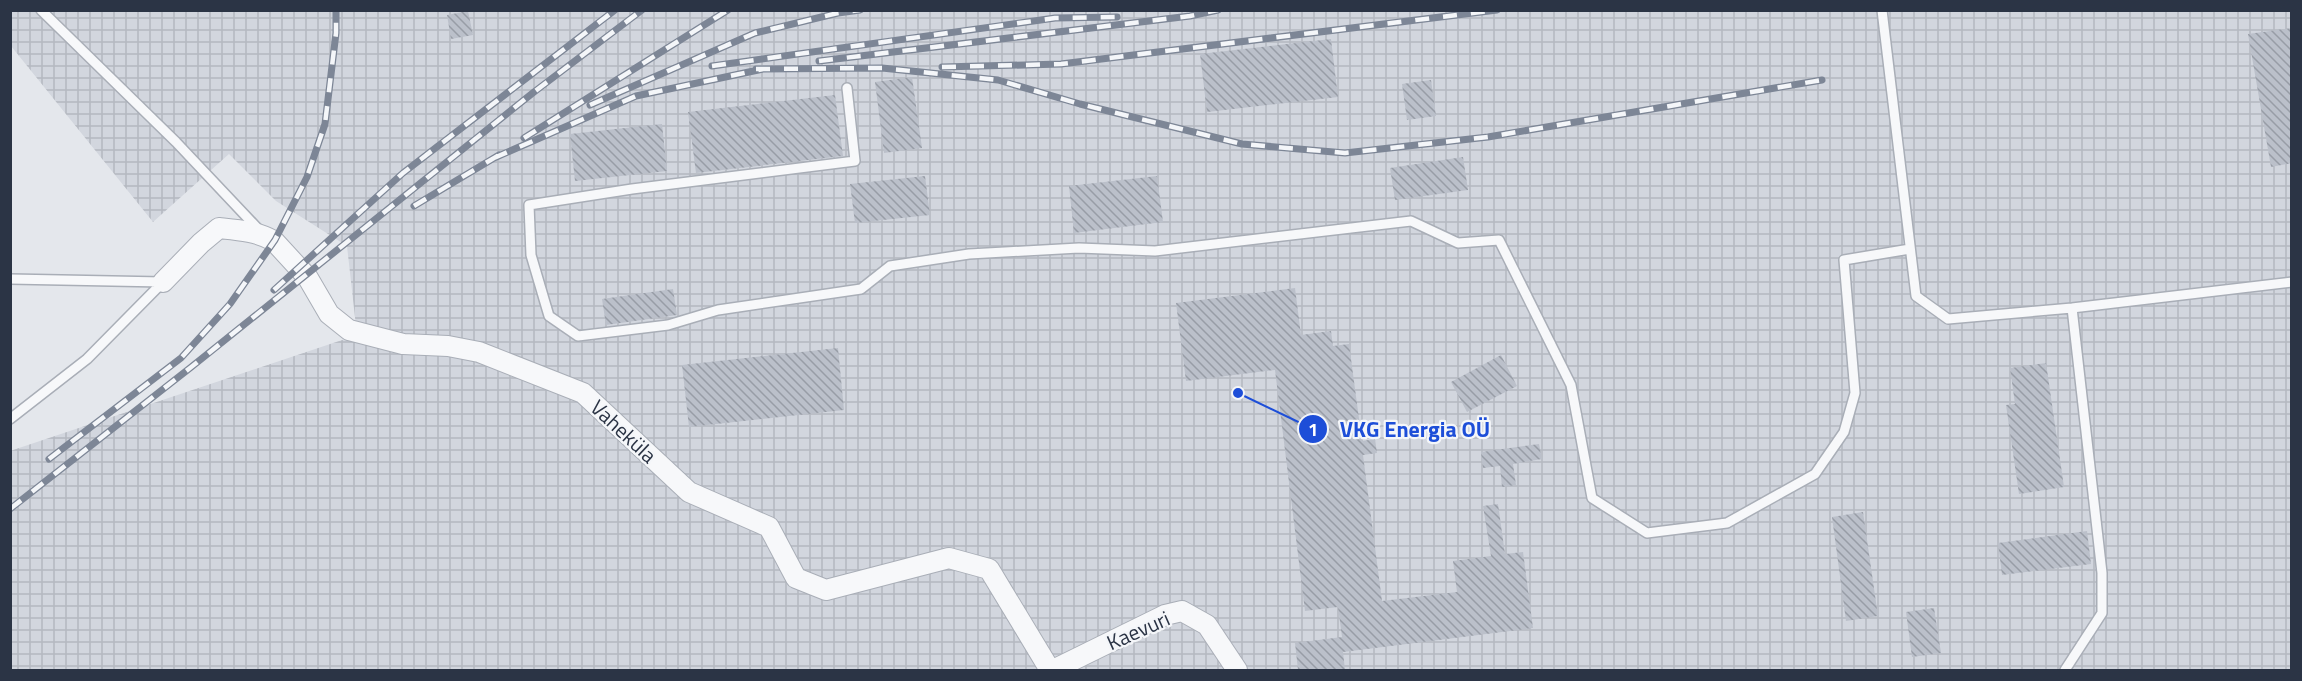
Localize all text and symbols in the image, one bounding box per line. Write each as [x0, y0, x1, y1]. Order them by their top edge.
street label: Vaheküla [584, 392, 665, 471]
callout: VKG Energia OÜ [1298, 409, 1503, 449]
text: VKG Energia OÜ [1340, 412, 1490, 446]
text: 1 [1308, 416, 1318, 443]
street label: Kaevuri [1101, 602, 1175, 658]

